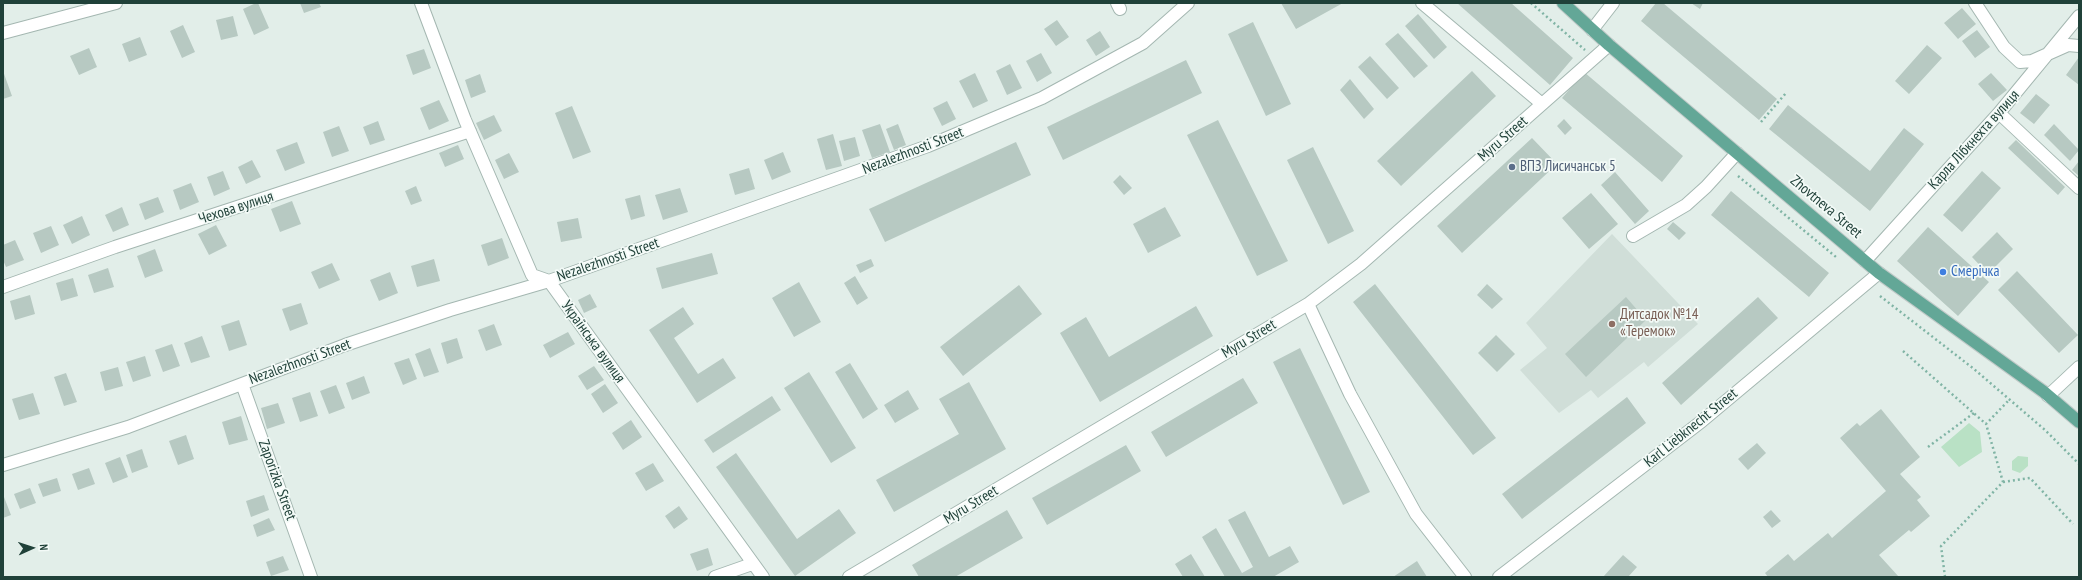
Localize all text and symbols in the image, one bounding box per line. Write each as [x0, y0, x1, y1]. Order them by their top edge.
street label: Карла Лібкнехта вулиця [1925, 87, 2023, 193]
street label: Myru Street [1474, 113, 1532, 165]
street label: Nezalezhnosti Street [860, 123, 966, 179]
place label: ВПЗ Лисичанськ 5 [1520, 158, 1616, 176]
marker: ВПЗ Лисичанськ 5 [1507, 162, 1517, 172]
street label: Zhovtneva Street [1786, 172, 1866, 242]
street label: Чехова вулиця [196, 187, 276, 229]
street label: Nezalezhnosti Street [555, 234, 661, 286]
place label: Смерiчка [1951, 263, 1999, 281]
marker: Смерiчка [1938, 267, 1948, 277]
street label: Українська вулиця [557, 297, 629, 387]
place label: Дитсадок №14 «Теремок» [1620, 306, 1699, 341]
street label: Myru Street [1219, 316, 1279, 362]
marker: Дитсадок №14 «Теремок» [1607, 319, 1617, 329]
street label: Nezalezhnosti Street [247, 335, 353, 389]
street label: Karl Liebknecht Street [1641, 385, 1741, 471]
street label: Zaporizka Street [254, 437, 300, 523]
street label: Myru Street [941, 482, 1001, 528]
north arrow [12, 528, 52, 568]
text: N [37, 544, 51, 551]

